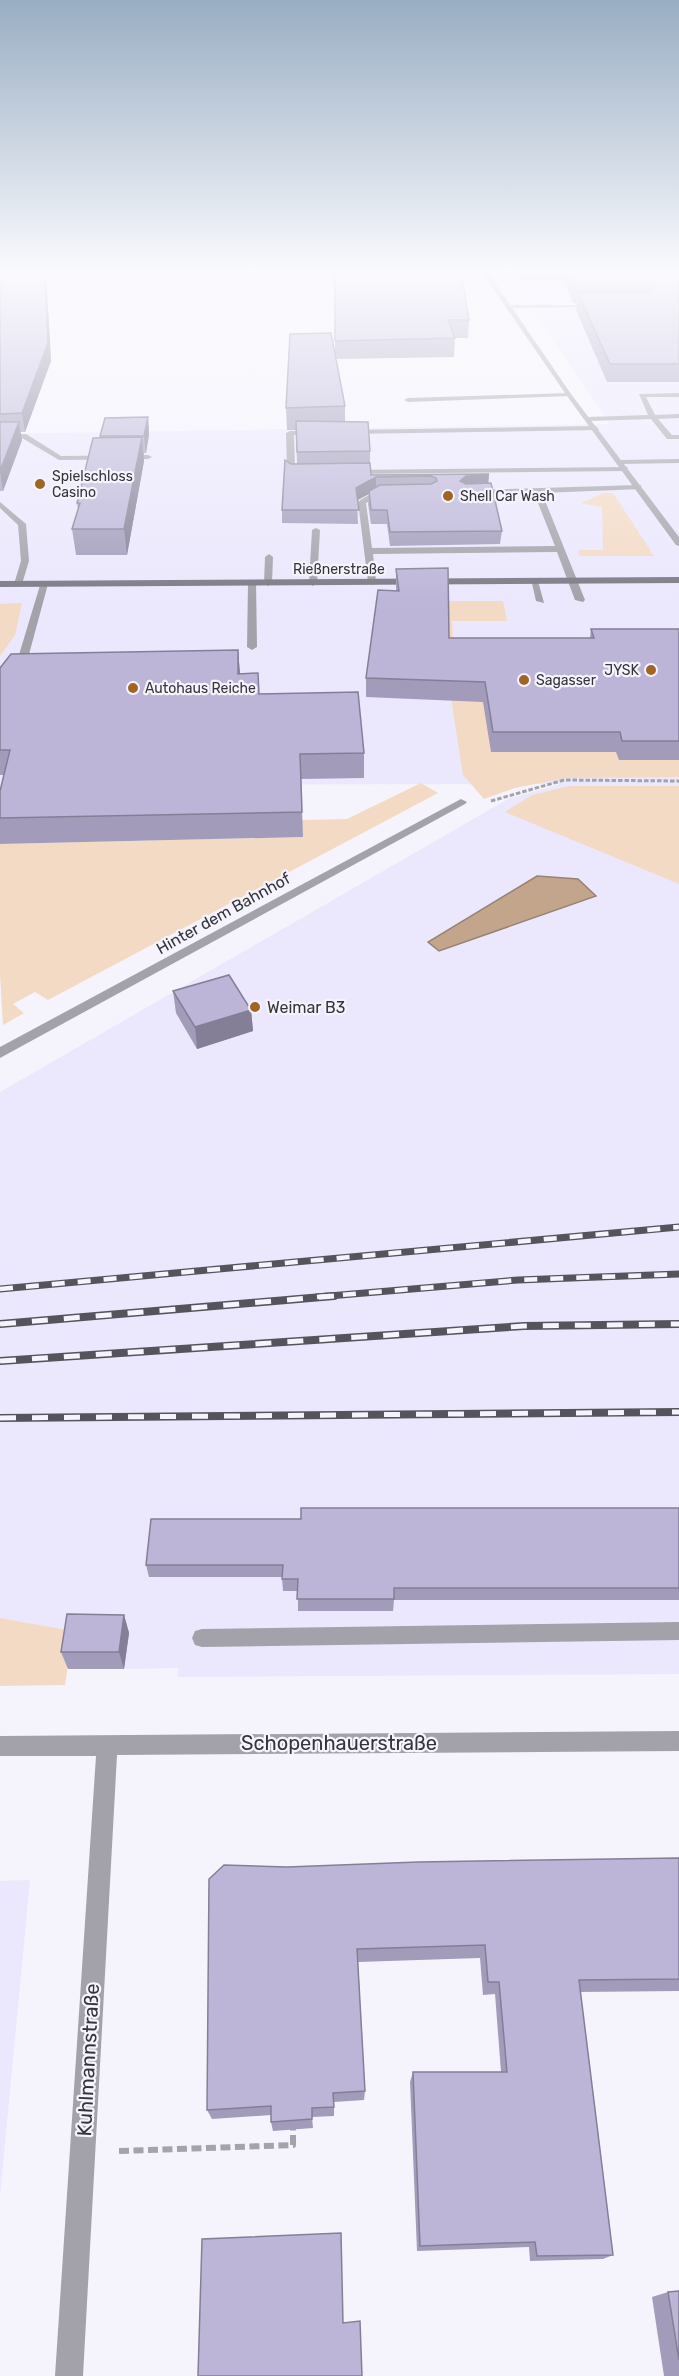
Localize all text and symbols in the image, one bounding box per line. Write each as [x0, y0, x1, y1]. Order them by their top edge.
place label: Spielschloss Casino [52, 468, 133, 501]
marker: Spielschloss Casino [33, 477, 47, 491]
place label: Shell Car Wash [460, 488, 555, 505]
marker: Shell Car Wash [441, 489, 455, 503]
street label: Rießnerstraße [293, 561, 385, 578]
place label: JYSK [604, 662, 640, 679]
marker: JYSK [644, 663, 658, 677]
place label: Sagasser [536, 672, 597, 689]
marker: Sagasser [517, 673, 531, 687]
place label: Autohaus Reiche [145, 680, 256, 697]
marker: Autohaus Reiche [126, 681, 140, 695]
street label: Hinter dem Bahnhof [153, 868, 294, 958]
place label: Weimar B3 [267, 998, 345, 1017]
marker: Weimar B3 [248, 1000, 262, 1014]
street label: Schopenhauerstraße [241, 1731, 437, 1755]
street label: Kuhlmannstraße [72, 1983, 104, 2137]

